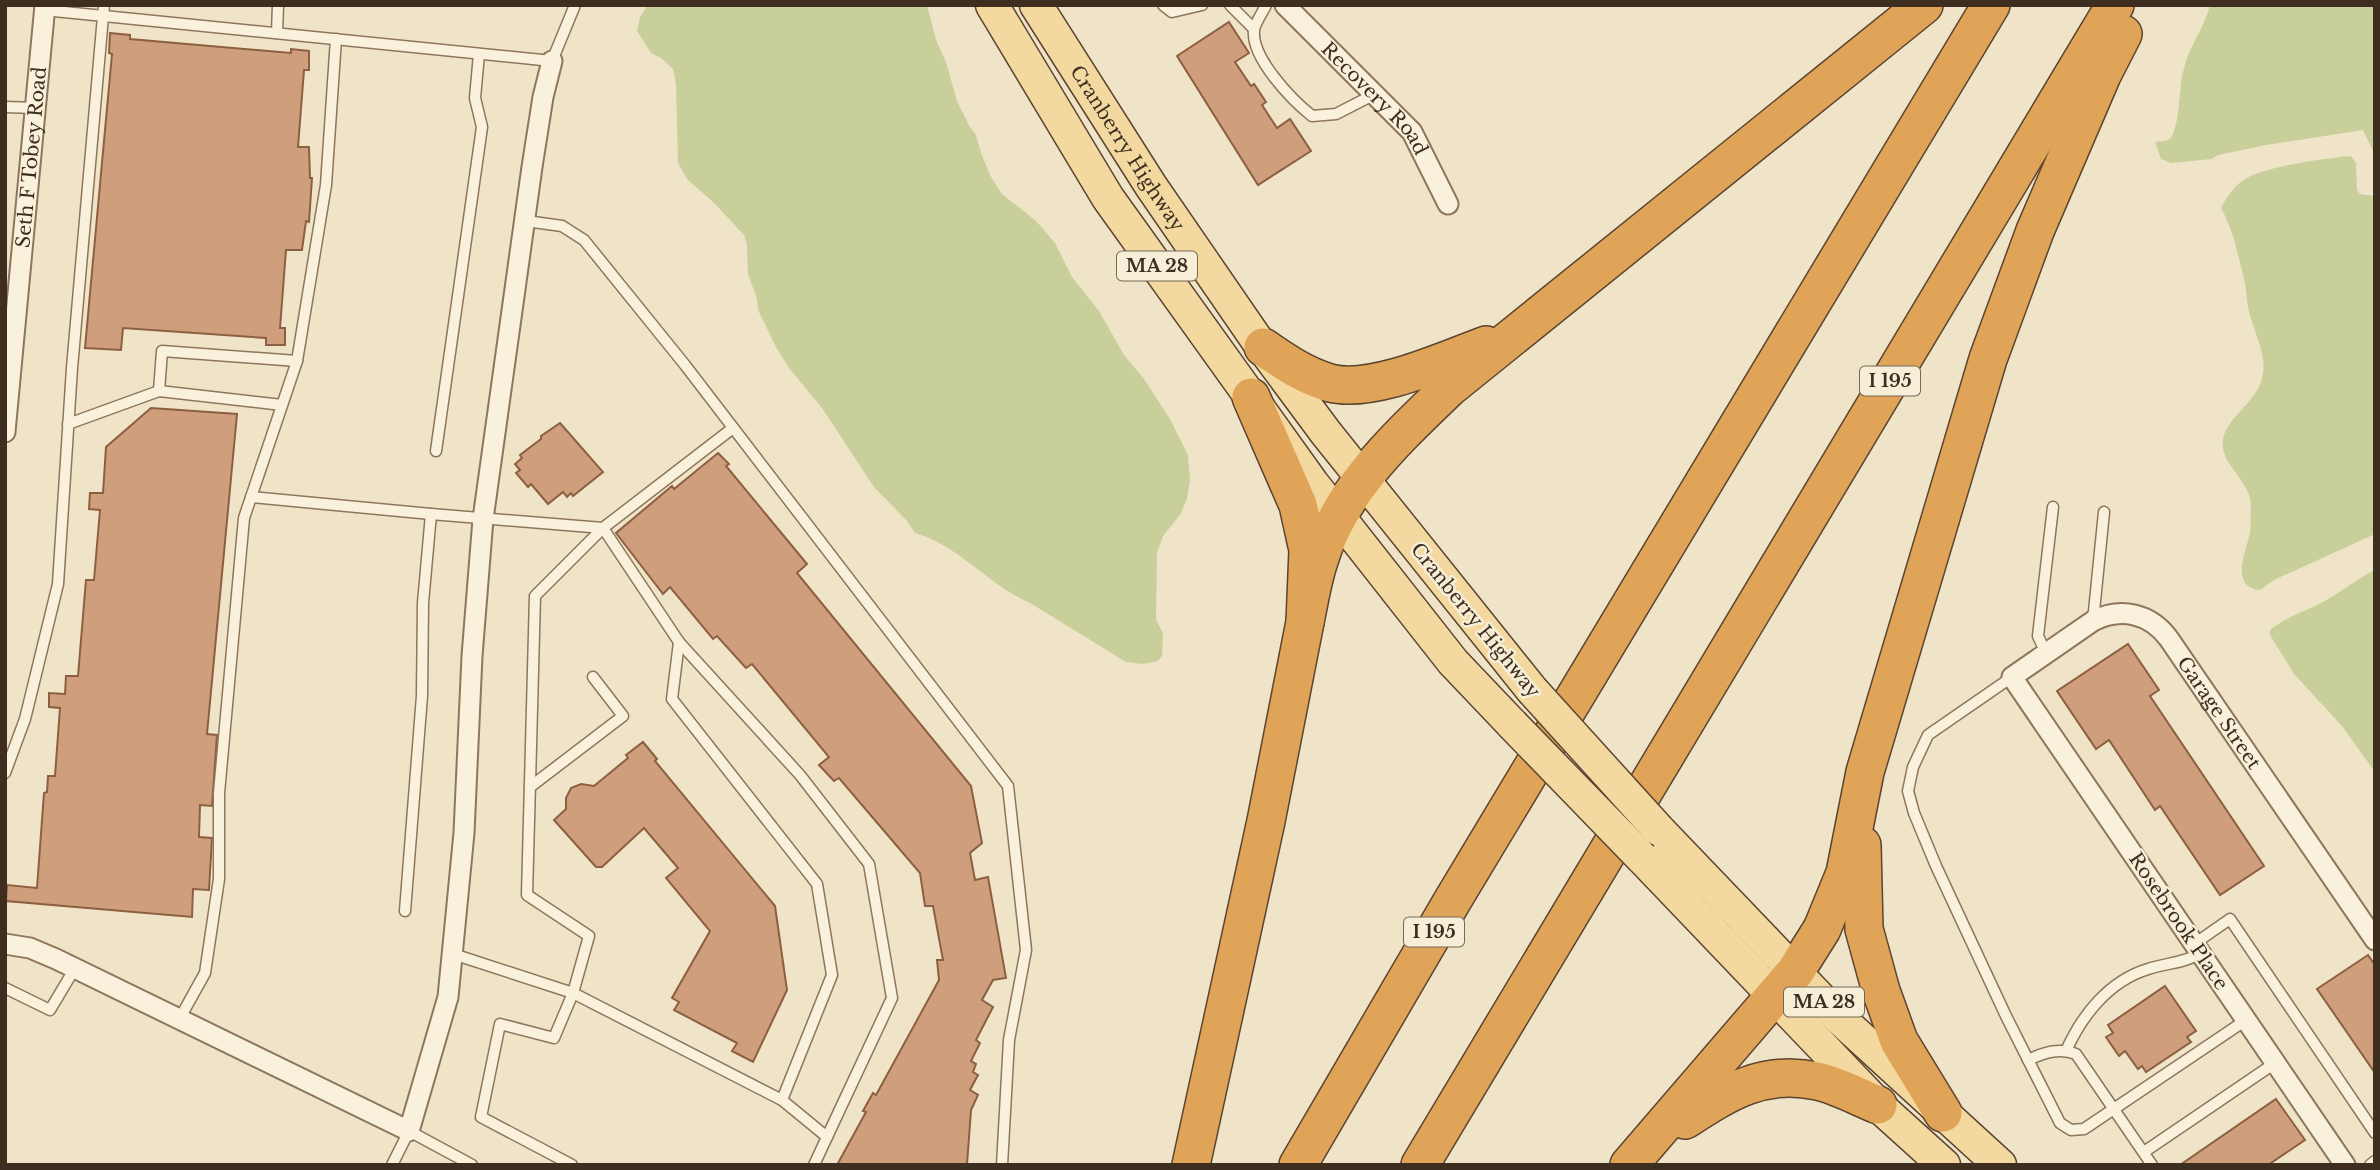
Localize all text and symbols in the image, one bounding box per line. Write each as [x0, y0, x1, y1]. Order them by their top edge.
street label: Recovery Road [1317, 37, 1433, 159]
street label: Cranberry Highway [1065, 61, 1190, 236]
street label: Seth F Tobey Road [11, 65, 51, 249]
road number: MA 28 [1117, 252, 1197, 280]
road number: I 195 [1860, 366, 1920, 396]
street label: Cranberry Highway [1406, 538, 1545, 702]
street label: Garage Street [2172, 652, 2266, 774]
street label: Rosebrook Place [2124, 848, 2233, 994]
road number: I 195 [1404, 917, 1464, 946]
road number: MA 28 [1784, 987, 1864, 1016]

